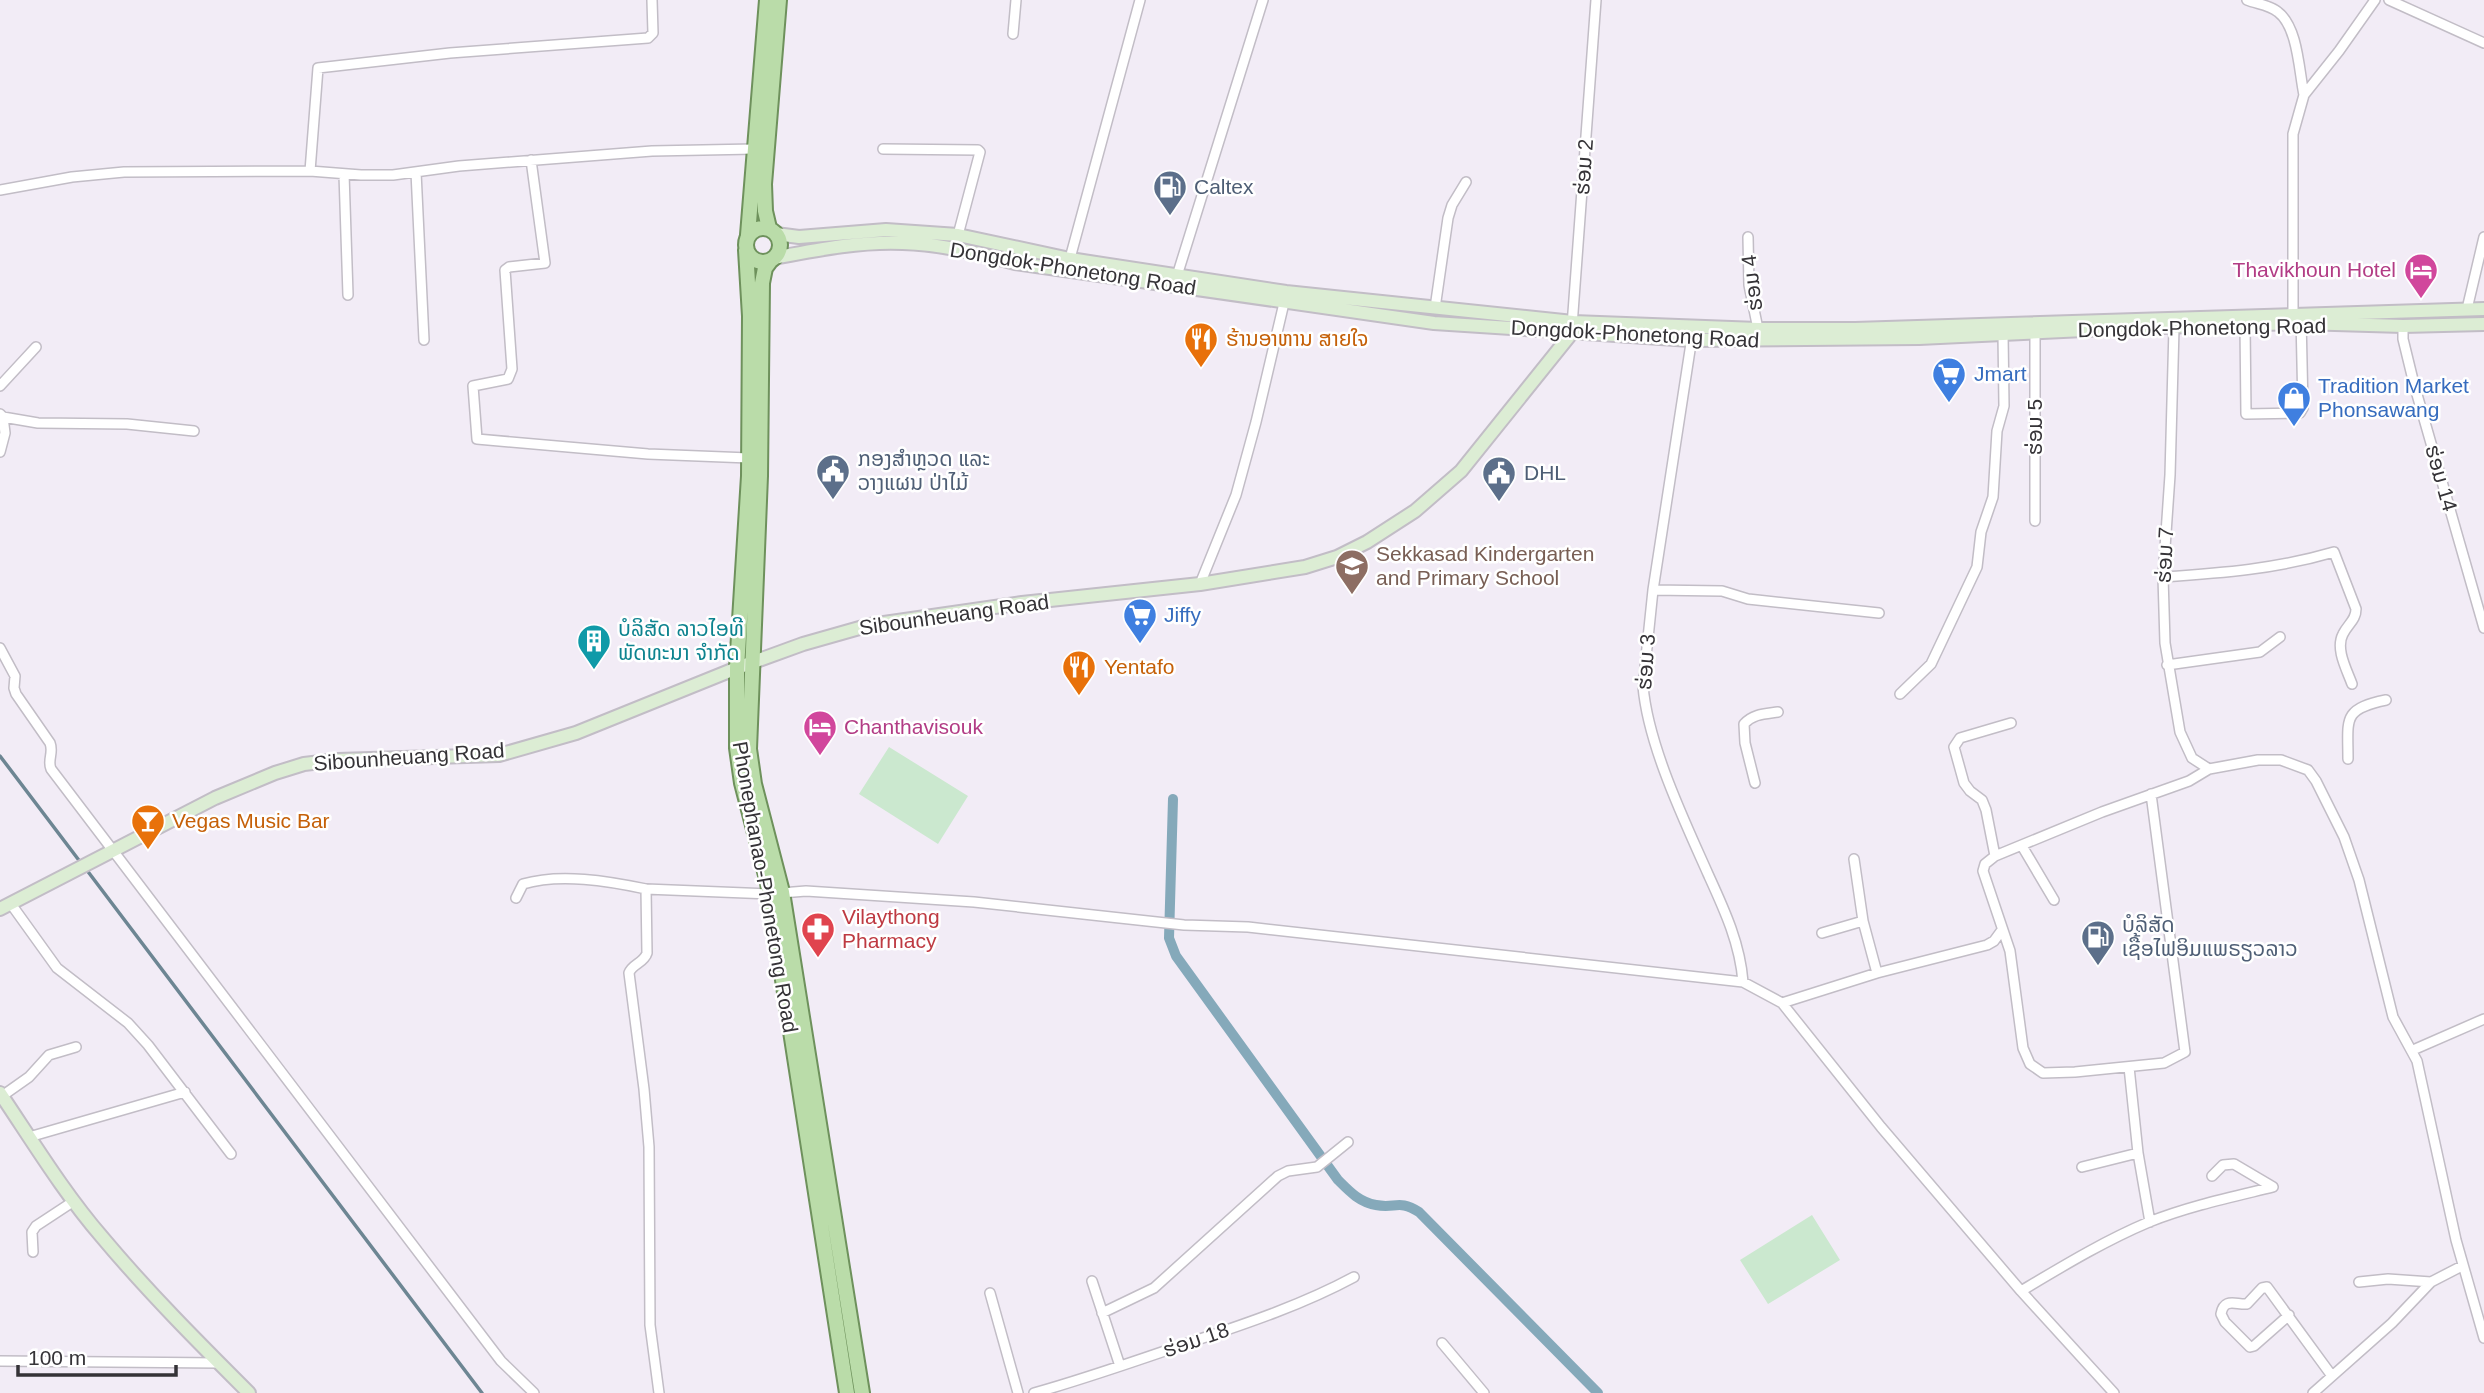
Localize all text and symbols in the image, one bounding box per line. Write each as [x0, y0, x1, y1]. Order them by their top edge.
street label: ຮ່ອມ 2 [1570, 138, 1597, 196]
fuel station icon: Caltex [1151, 168, 1189, 217]
place label: Caltex [1194, 175, 1254, 198]
street label: Dongdok-Phonetong Road [948, 238, 1198, 299]
hotel icon: Thavikhoun Hotel [2402, 251, 2440, 300]
street label: ຮ່ອມ 4 [1737, 253, 1766, 312]
place label: Thavikhoun Hotel [2233, 258, 2396, 281]
street label: Dongdok-Phonetong Road [2077, 314, 2327, 341]
street label: Dongdok-Phonetong Road [1510, 316, 1760, 351]
restaurant icon: ຮ້ານອາຫານ ສາຍໃຈ [1182, 320, 1220, 369]
place label: ຮ້ານອາຫານ ສາຍໃຈ [1226, 327, 1369, 350]
supermarket icon: Jmart [1930, 355, 1968, 404]
place label: Jmart [1974, 362, 2027, 385]
place label: Tradition Market Phonsawang [2318, 374, 2469, 421]
shop icon: Tradition Market Phonsawang [2275, 379, 2313, 428]
street label: ຮ່ອມ 5 [2023, 399, 2046, 455]
street label: ຮ່ອມ 14 [2421, 442, 2462, 514]
place label: ກອງສໍາຫຼວດ ແລະ ວາງແຜນ ປ່າໄມ້ [858, 447, 990, 494]
public building icon: ກອງສໍາຫຼວດ ແລະ ວາງແຜນ ປ່າໄມ້ [814, 452, 852, 501]
public building icon: DHL [1480, 454, 1518, 503]
place label: DHL [1524, 461, 1566, 484]
street label: ຮ່ອມ 7 [2152, 526, 2177, 584]
place label: Sekkasad Kindergarten and Primary School [1376, 542, 1594, 589]
school or university icon: Sekkasad Kindergarten and Primary School [1333, 547, 1371, 596]
street label: Sibounheuang Road [858, 590, 1050, 639]
supermarket icon: Jiffy [1121, 596, 1159, 645]
place label: Jiffy [1164, 603, 1201, 626]
place label: ບໍລິສັດ ລາວໄອທີ ພັດທະນາ ຈຳກັດ [618, 616, 744, 664]
building icon: ບໍລິສັດ ລາວໄອທີ ພັດທະນາ ຈຳກັດ [575, 622, 613, 671]
street label: ຮ່ອມ 3 [1632, 633, 1659, 691]
restaurant icon: Yentafo [1060, 648, 1098, 697]
place label: Yentafo [1104, 655, 1174, 678]
hotel icon: Chanthavisouk [801, 708, 839, 757]
place label: Chanthavisouk [844, 715, 983, 738]
street label: Sibounheuang Road [313, 738, 505, 775]
street label: Phonephanao-Phonetong Road [729, 739, 802, 1034]
bar icon: Vegas Music Bar [129, 802, 167, 851]
place label: Vegas Music Bar [172, 809, 330, 832]
place label: Vilaythong Pharmacy [842, 905, 940, 952]
pharmacy icon: Vilaythong Pharmacy [799, 910, 837, 959]
place label: ບໍລິສັດ ເຊື້ອໄຟອິມແພຣຽວລາວ [2122, 913, 2298, 962]
fuel station icon: ບໍລິສັດ ເຊື້ອໄຟອິມແພຣຽວລາວ [2079, 918, 2117, 967]
street label: ຮ່ອມ 18 [1160, 1318, 1232, 1361]
scale bar [18, 1334, 175, 1378]
text: 100 m [28, 1346, 86, 1369]

